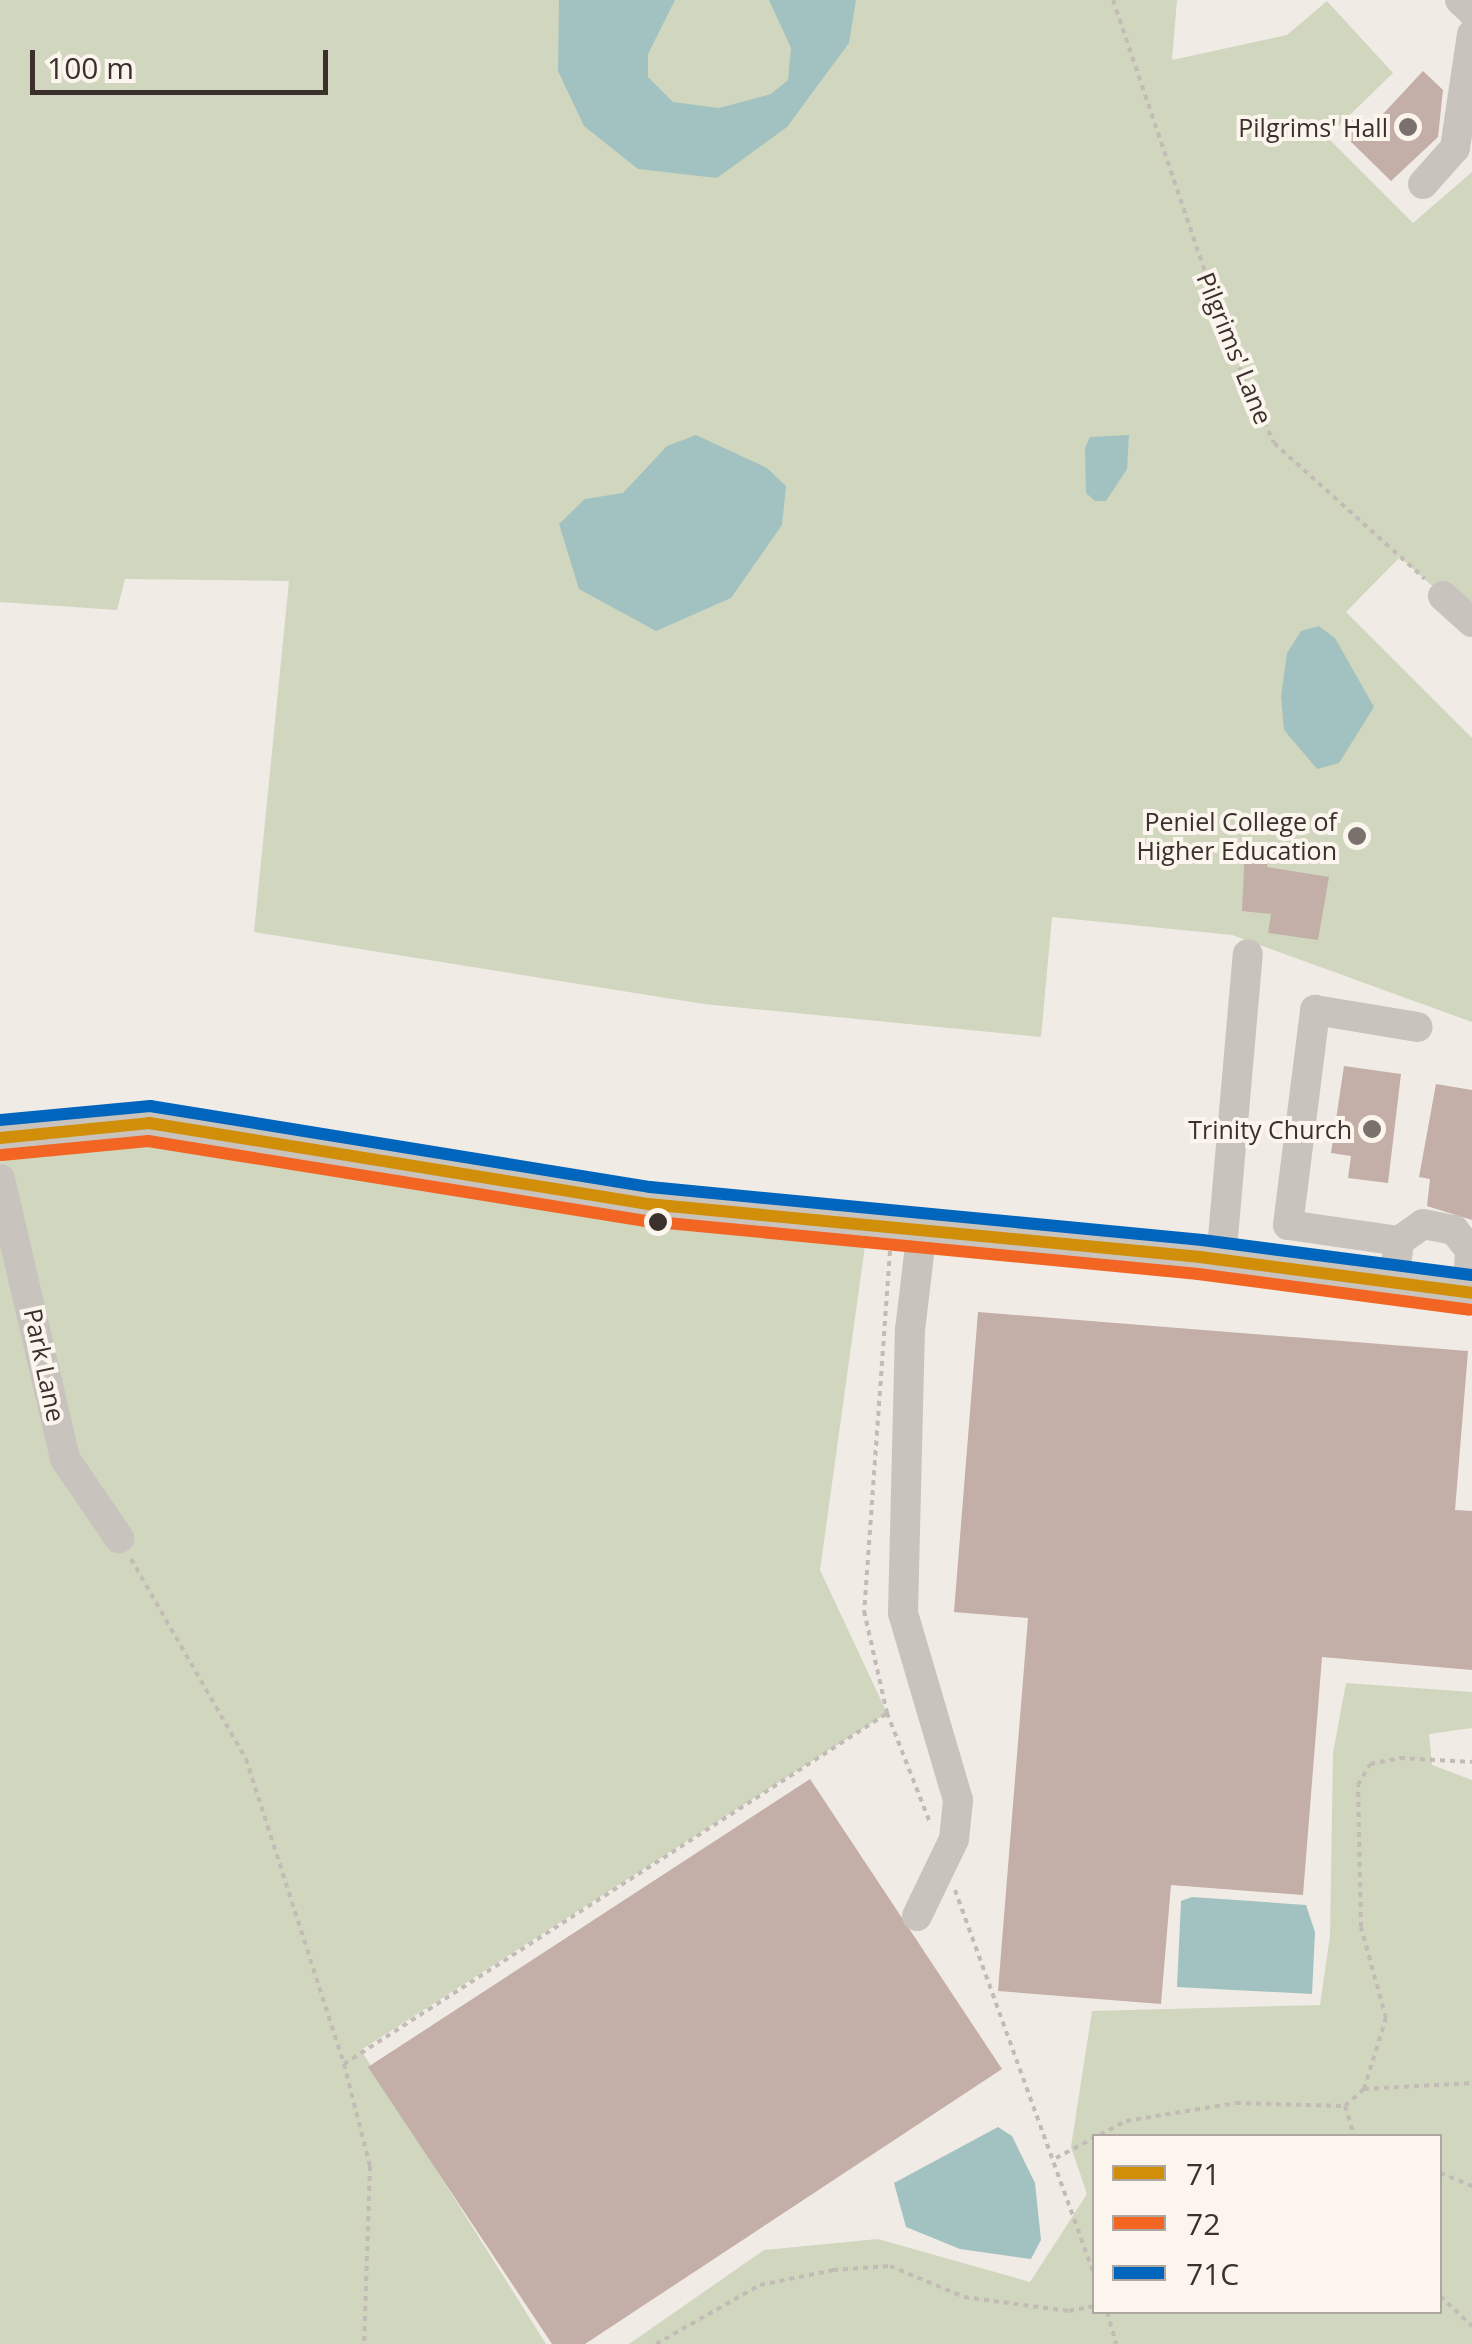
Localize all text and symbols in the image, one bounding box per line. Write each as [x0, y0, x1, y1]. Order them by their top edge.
scale bar [35, 30, 332, 92]
text: 100 m [47, 47, 134, 88]
place label: Pilgrims' Hall [1238, 112, 1388, 142]
marker: Pilgrims' Hall [1397, 116, 1419, 138]
street label: Pilgrims' Lane [1191, 268, 1279, 428]
place label: Peniel College of Higher Education [1137, 807, 1337, 866]
marker: Peniel College of Higher Education [1346, 825, 1368, 847]
place label: Trinity Church [1188, 1114, 1352, 1144]
marker: Trinity Church [1361, 1118, 1383, 1140]
unlabelled marker [648, 1212, 668, 1232]
street label: Park Lane [18, 1306, 72, 1424]
legend [1092, 2134, 1442, 2314]
text: 71 [1186, 2153, 1220, 2194]
text: 72 [1186, 2203, 1220, 2244]
text: 71C [1186, 2253, 1239, 2294]

